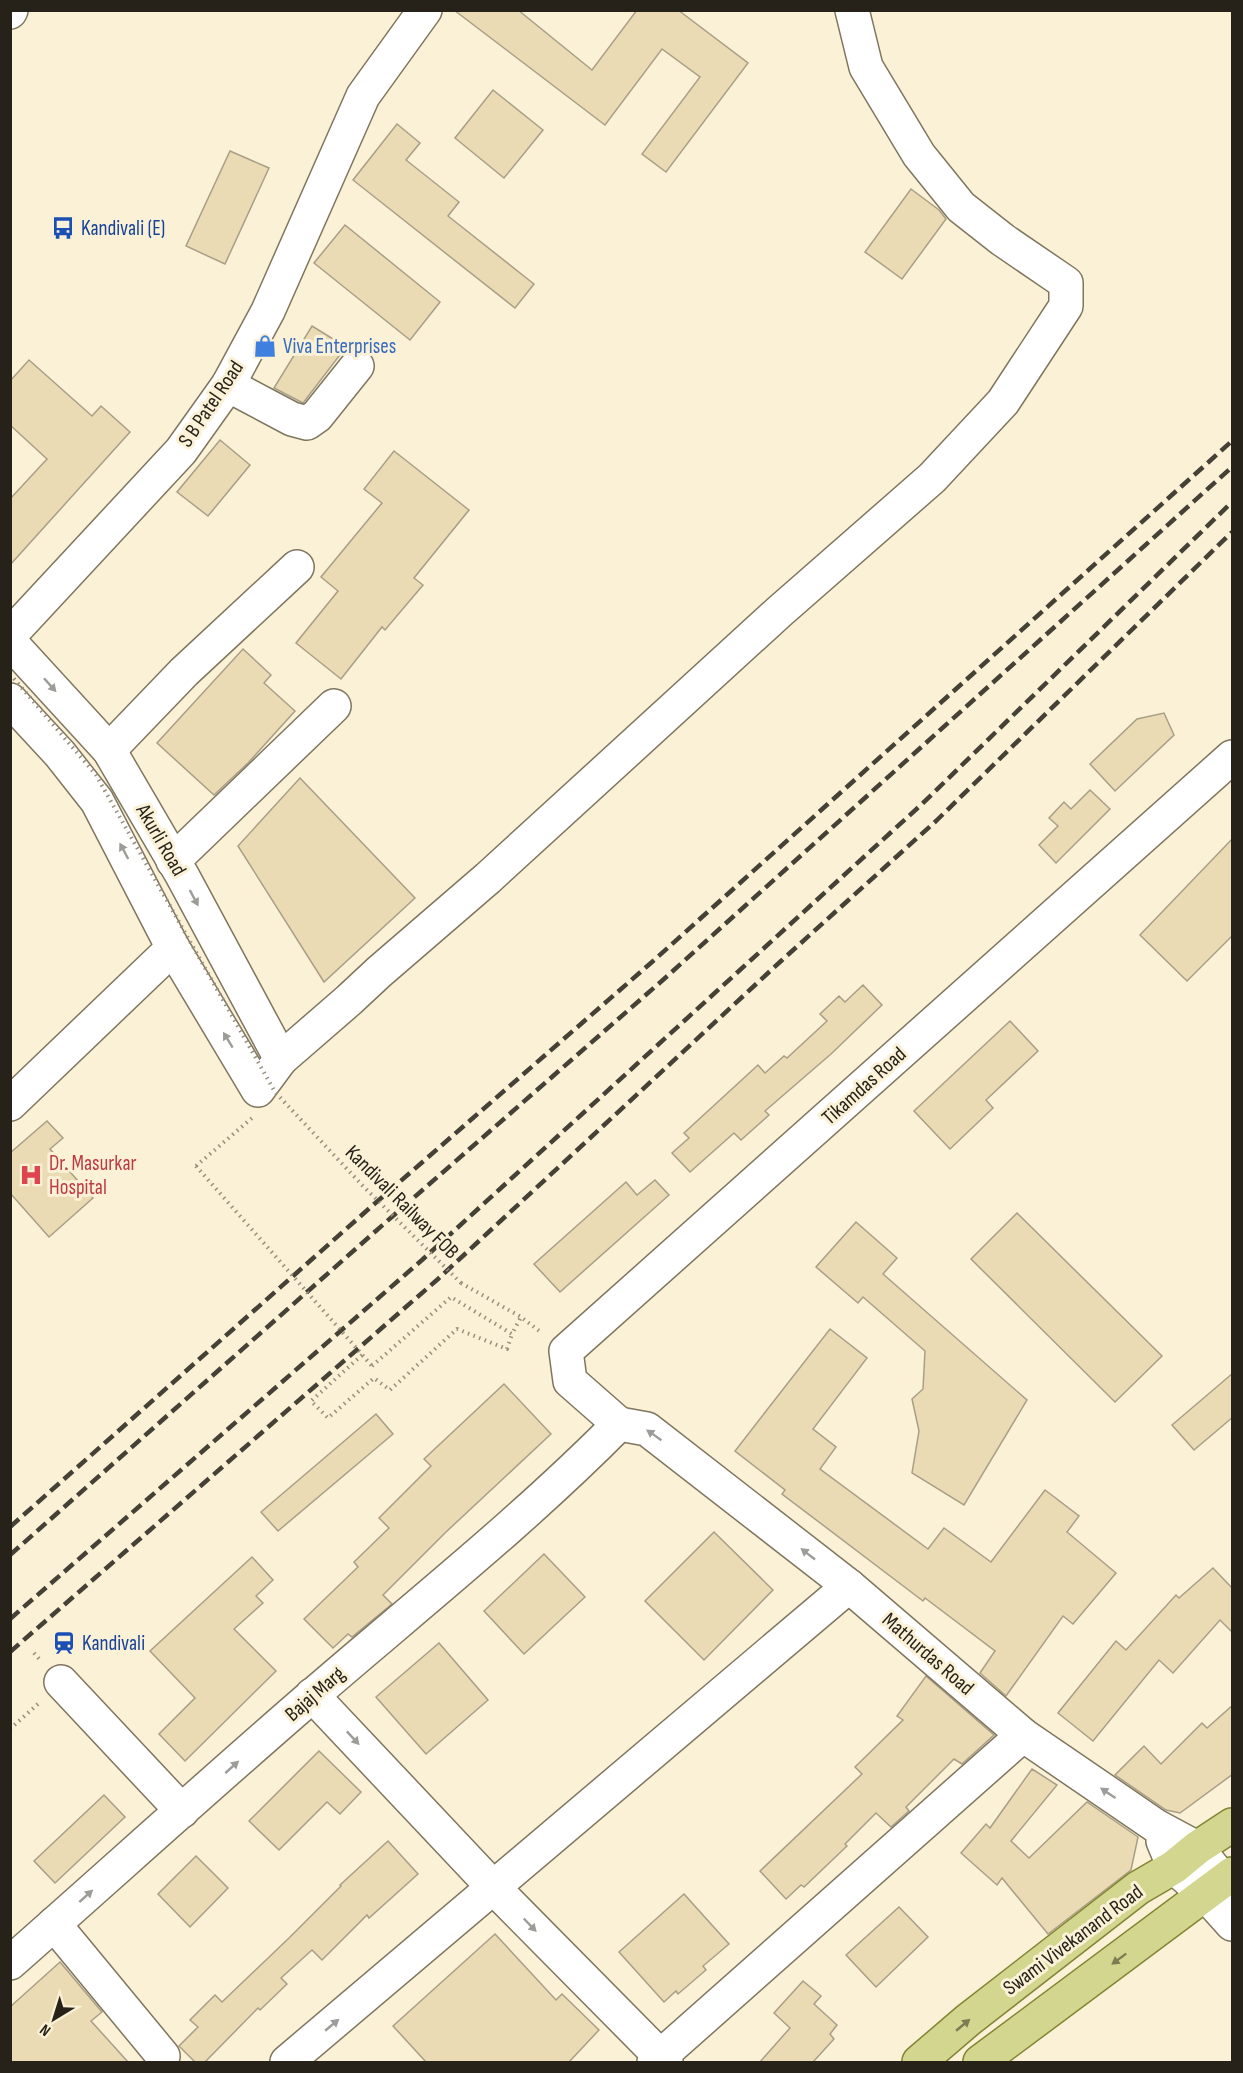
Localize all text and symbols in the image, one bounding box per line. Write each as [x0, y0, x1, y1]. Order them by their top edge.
bus stop icon: Kandivali (E) [50, 215, 76, 241]
place label: Kandivali (E) [81, 216, 165, 241]
shop icon: Viva Enterprises [252, 333, 278, 359]
place label: Viva Enterprises [283, 334, 396, 359]
street label: S B Patel Road [173, 356, 249, 452]
one-way arrow [43, 678, 57, 693]
street label: Akurli Road [130, 799, 191, 880]
one-way arrow [119, 843, 128, 860]
one-way arrow [189, 890, 199, 907]
one-way arrow [223, 1032, 234, 1048]
street label: Tikamdas Road [817, 1042, 911, 1130]
street label: Kandivali Railway FOB [340, 1140, 464, 1264]
place label: Dr. Masurkar Hospital [49, 1151, 137, 1200]
hospital icon: Dr. Masurkar Hospital [18, 1162, 44, 1188]
one-way arrow [646, 1429, 662, 1441]
one-way arrow [800, 1547, 816, 1560]
street label: Mathurdas Road [877, 1607, 979, 1701]
station icon: Kandivali [51, 1630, 77, 1656]
place label: Kandivali [82, 1631, 145, 1656]
street label: Bajaj Marg [280, 1661, 350, 1727]
one-way arrow [345, 1730, 359, 1744]
one-way arrow [224, 1761, 239, 1774]
one-way arrow [1099, 1788, 1116, 1799]
street label: Swami Vivekanand Road [998, 1879, 1148, 2001]
one-way arrow [78, 1890, 93, 1903]
one-way arrow [523, 1917, 537, 1931]
one-way arrow [1111, 1953, 1127, 1966]
north arrow [24, 1989, 84, 2049]
one-way arrow [324, 2019, 339, 2032]
one-way arrow [956, 2019, 971, 2031]
text: N [36, 2020, 55, 2040]

